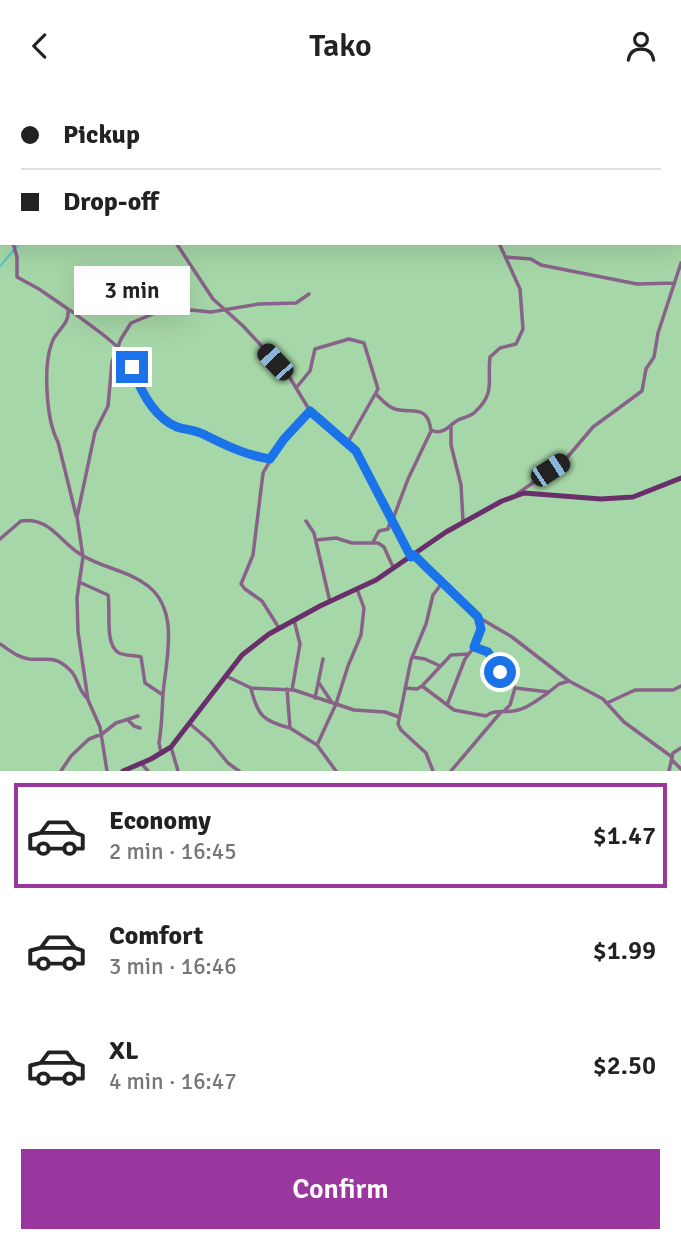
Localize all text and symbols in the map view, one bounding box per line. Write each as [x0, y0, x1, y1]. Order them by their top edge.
text: Tako [309, 26, 372, 65]
icon: back [21, 27, 59, 65]
icon: person [622, 27, 660, 65]
text: Pickup [63, 119, 140, 151]
text: Drop-off [63, 186, 159, 218]
callout: 3 min [74, 265, 190, 315]
text: 3 min [104, 276, 160, 305]
car [253, 339, 298, 385]
route end [116, 351, 148, 383]
car [527, 450, 574, 490]
route start [484, 656, 516, 688]
icon: car [25, 804, 88, 867]
text: Economy [109, 805, 211, 837]
text: $1.47 [593, 820, 656, 852]
text: 2 min · 16:45 [109, 837, 237, 866]
icon: car [25, 919, 88, 982]
text: Comfort [109, 920, 203, 952]
text: $1.99 [593, 935, 656, 967]
text: 3 min · 16:46 [109, 952, 237, 981]
icon: car [25, 1034, 88, 1097]
text: XL [109, 1035, 139, 1067]
text: $2.50 [593, 1050, 656, 1082]
text: 4 min · 16:47 [109, 1067, 237, 1096]
button: Confirm [21, 1149, 660, 1229]

